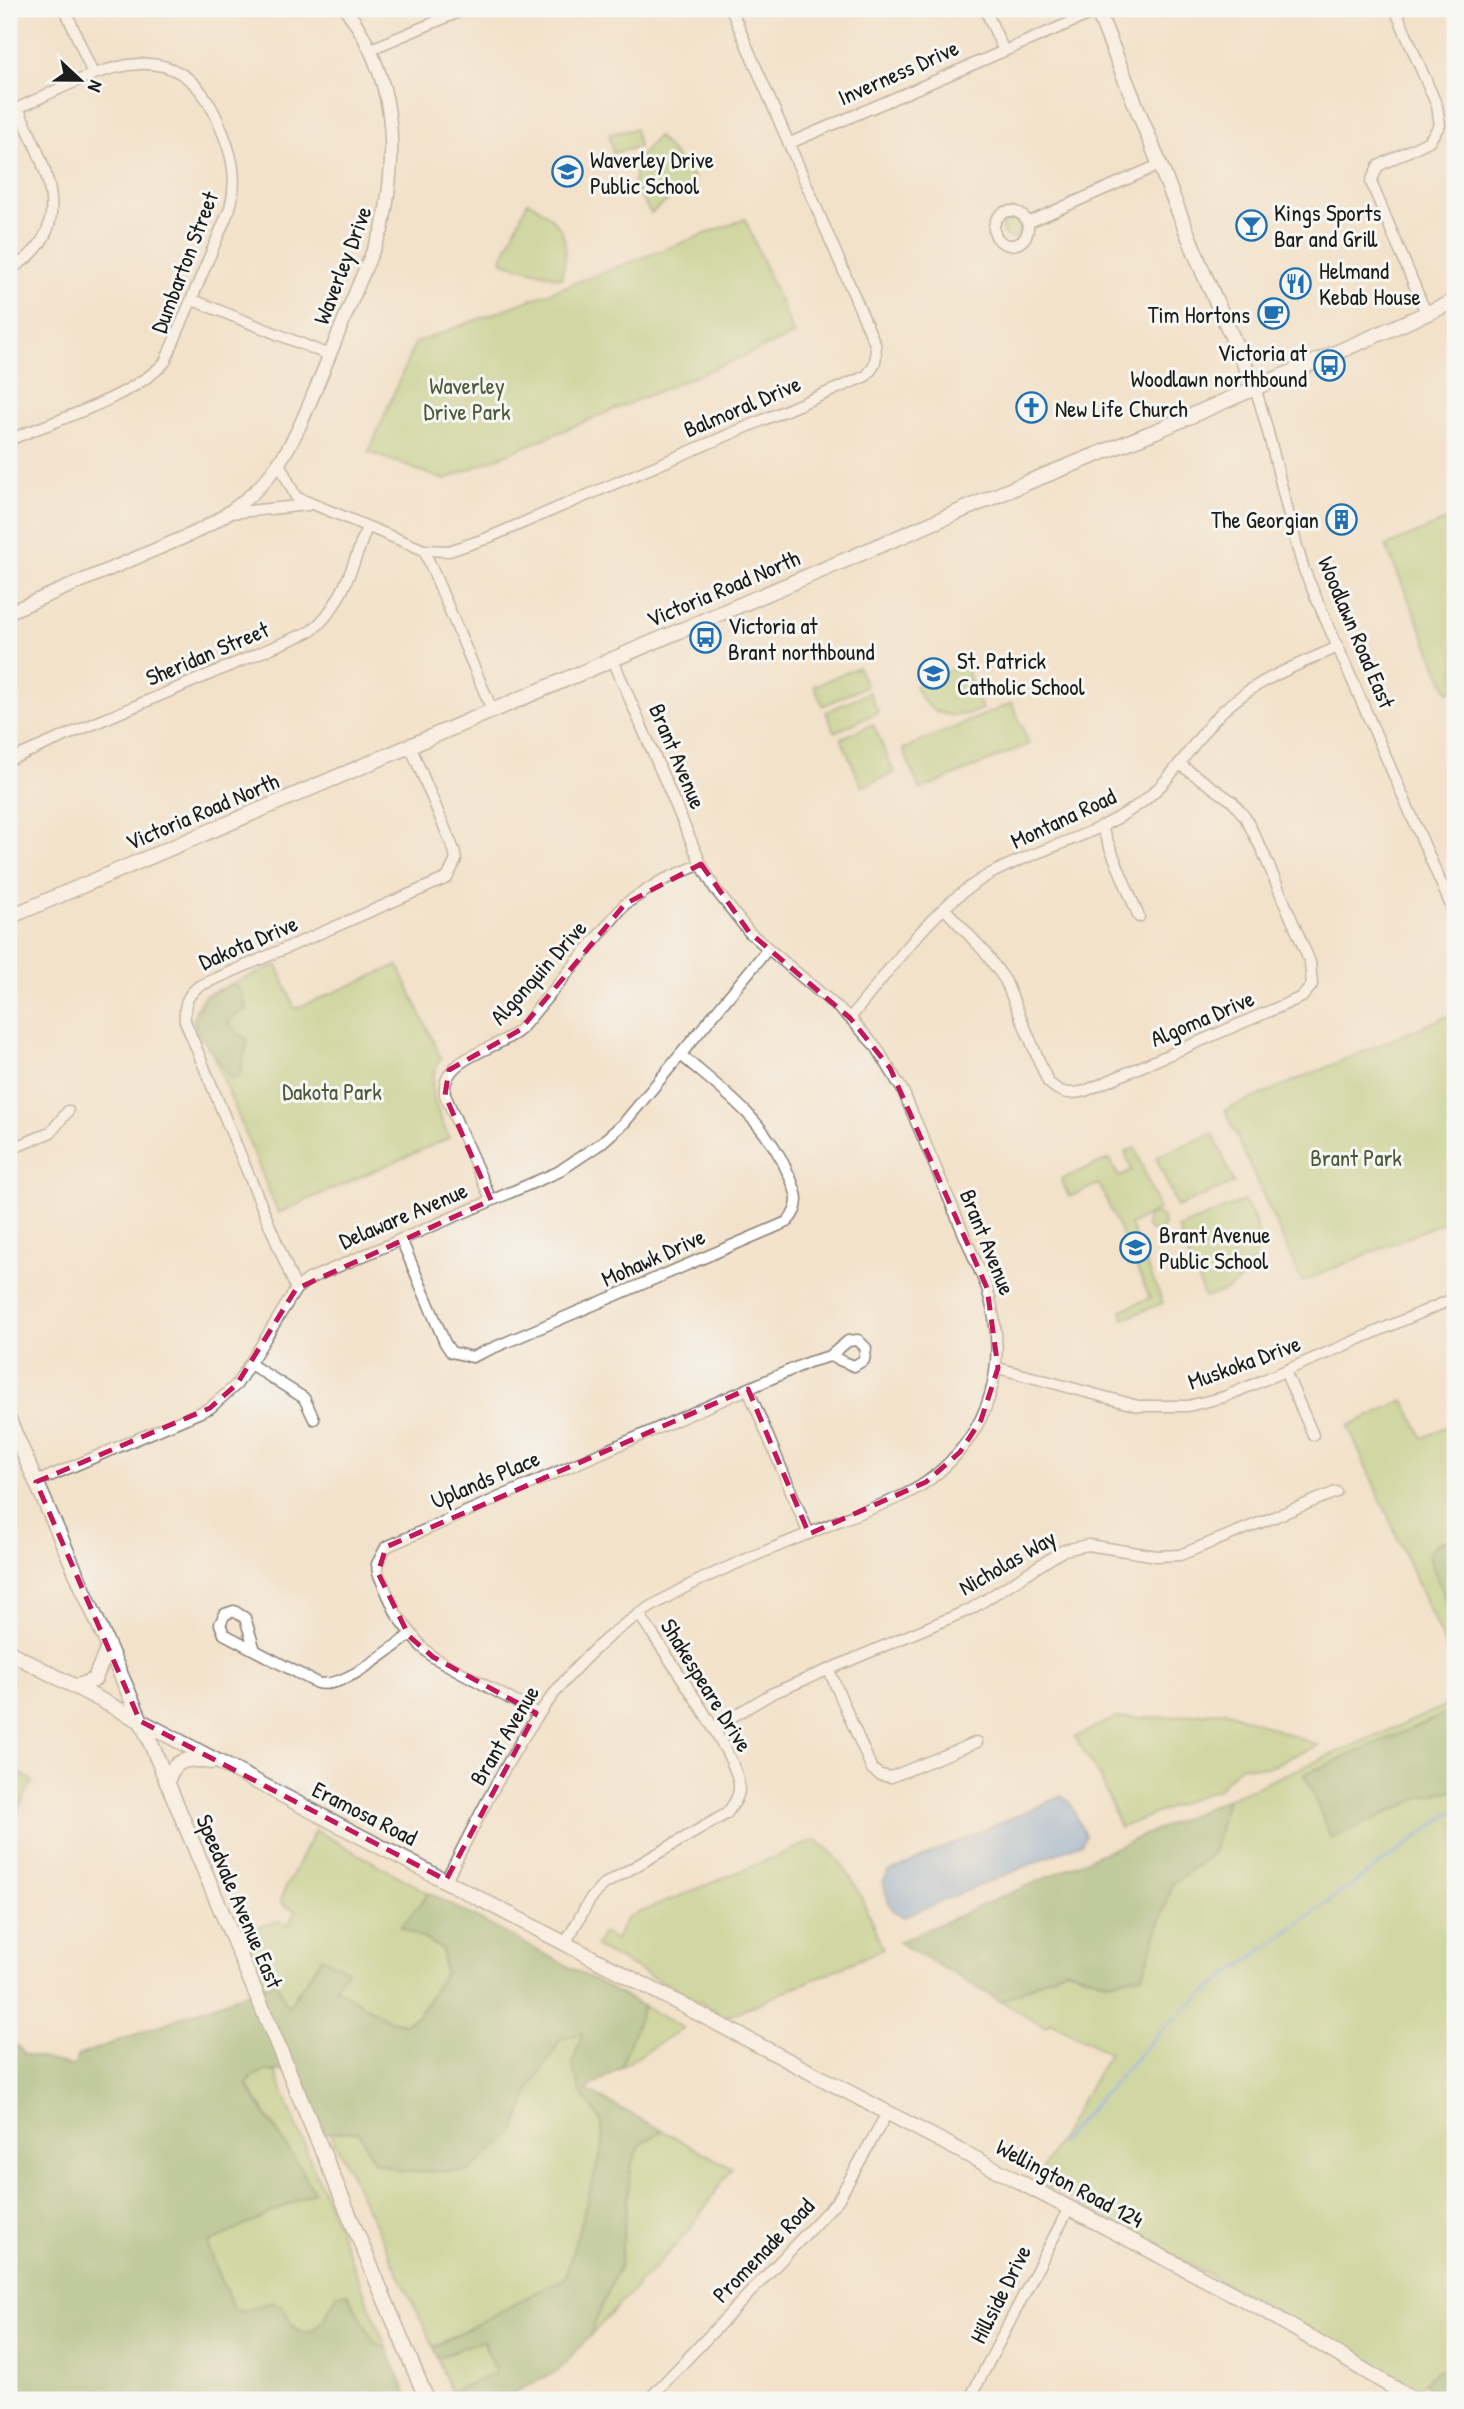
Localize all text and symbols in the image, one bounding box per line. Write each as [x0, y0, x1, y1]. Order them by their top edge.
street label: Inverness Drive [833, 32, 963, 112]
north arrow [46, 46, 116, 116]
text: N [82, 77, 110, 96]
place label: Waverley Drive Public School [590, 144, 714, 201]
school or university icon: Waverley Drive Public School [550, 155, 584, 189]
street label: Dumbarton Street [143, 186, 226, 337]
place label: Kings Sports Bar and Grill [1274, 197, 1381, 254]
street label: Waverley Drive [305, 202, 379, 328]
bar icon: Kings Sports Bar and Grill [1234, 208, 1268, 242]
place label: Helmand Kebab House [1319, 255, 1421, 312]
restaurant icon: Helmand Kebab House [1279, 266, 1313, 300]
cafe icon: Tim Hortons [1256, 297, 1290, 331]
place label: Tim Hortons [1148, 299, 1250, 330]
place label: Victoria at Woodlawn northbound [1130, 337, 1308, 394]
bus stop icon: Victoria at Woodlawn northbound [1313, 348, 1347, 382]
street label: Balmoral Drive [679, 367, 805, 445]
park label: Waverley Drive Park [423, 370, 511, 427]
church icon: New Life Church [1015, 391, 1049, 425]
place label: New Life Church [1055, 393, 1188, 424]
building icon: The Georgian [1325, 502, 1359, 536]
place label: The Georgian [1211, 504, 1319, 535]
street label: Victoria Road North [642, 542, 805, 634]
street label: Woodlawn Road East [1311, 551, 1403, 714]
place label: Victoria at Brant northbound [728, 610, 875, 667]
street label: Sheridan Street [141, 613, 274, 693]
bus stop icon: Victoria at Brant northbound [688, 621, 722, 655]
place label: St. Patrick Catholic School [957, 645, 1086, 702]
school or university icon: St. Patrick Catholic School [917, 656, 951, 690]
street label: Brant Avenue [642, 699, 714, 813]
street label: Victoria Road North [121, 765, 284, 857]
street label: Montana Road [1005, 780, 1121, 856]
street label: Dakota Drive [194, 907, 302, 977]
street label: Algonquin Drive [483, 913, 593, 1031]
street label: Algoma Drive [1145, 982, 1259, 1054]
park label: Dakota Park [282, 1076, 382, 1107]
park label: Brant Park [1310, 1142, 1402, 1173]
street label: Delaware Avenue [334, 1174, 472, 1256]
street label: Brant Avenue [953, 1185, 1023, 1299]
place label: Brant Avenue Public School [1159, 1219, 1270, 1276]
street label: Mohawk Drive [596, 1220, 710, 1294]
school or university icon: Brant Avenue Public School [1119, 1230, 1153, 1264]
street label: Muskoka Drive [1183, 1327, 1305, 1397]
street label: Uplands Place [426, 1442, 544, 1516]
street label: Nicholas Way [953, 1522, 1062, 1602]
street label: Shakespeare Drive [654, 1613, 760, 1757]
street label: Brant Avenue [462, 1679, 546, 1791]
street label: Eramosa Road [307, 1773, 423, 1853]
street label: Speedvale Avenue East [189, 1809, 291, 1994]
street label: Wellington Road 124 [991, 2131, 1149, 2235]
street label: Promenade Road [705, 2191, 821, 2309]
street label: Hillside Drive [962, 2239, 1038, 2349]

